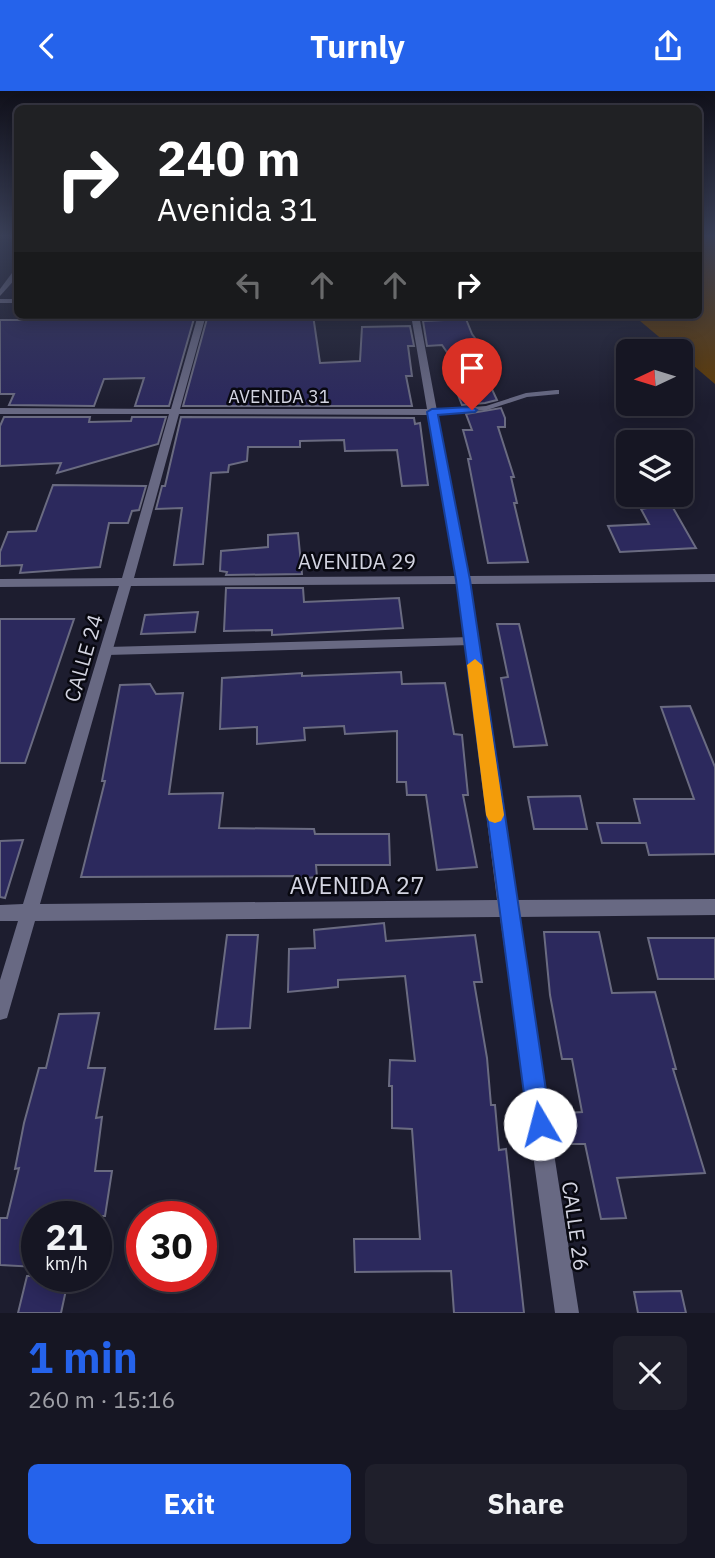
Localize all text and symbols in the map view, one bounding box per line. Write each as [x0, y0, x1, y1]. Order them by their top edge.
text: Turnly [310, 25, 405, 67]
icon: back [28, 27, 66, 65]
icon: share [649, 27, 687, 65]
text: 240 m [157, 126, 301, 189]
icon: right [42, 133, 133, 224]
text: Avenida 31 [157, 188, 318, 230]
icon: left [230, 266, 268, 304]
icon: ahead [303, 266, 341, 304]
icon: ahead [376, 266, 414, 304]
icon: right [449, 266, 487, 304]
pin [442, 338, 502, 410]
north arrow [616, 339, 693, 417]
map controls [616, 339, 693, 507]
icon: arrive [453, 349, 491, 387]
street label: AVENIDA 31 [228, 385, 330, 408]
button: layers [616, 430, 693, 507]
street label: AVENIDA 29 [298, 547, 416, 575]
street label: CALLE 24 [57, 611, 109, 705]
street label: AVENIDA 27 [289, 869, 425, 901]
position arrow [503, 1087, 577, 1161]
street label: CALLE 26 [556, 1180, 596, 1272]
speed limit sign: 30 [126, 1201, 217, 1292]
text: 21 [45, 1214, 88, 1260]
text: km/h [45, 1252, 88, 1275]
text: 1 min [28, 1330, 138, 1385]
button: close [613, 1336, 687, 1410]
text: 260 m · 15:16 [28, 1384, 175, 1414]
button: Exit [28, 1464, 351, 1544]
button: Share [365, 1464, 687, 1544]

